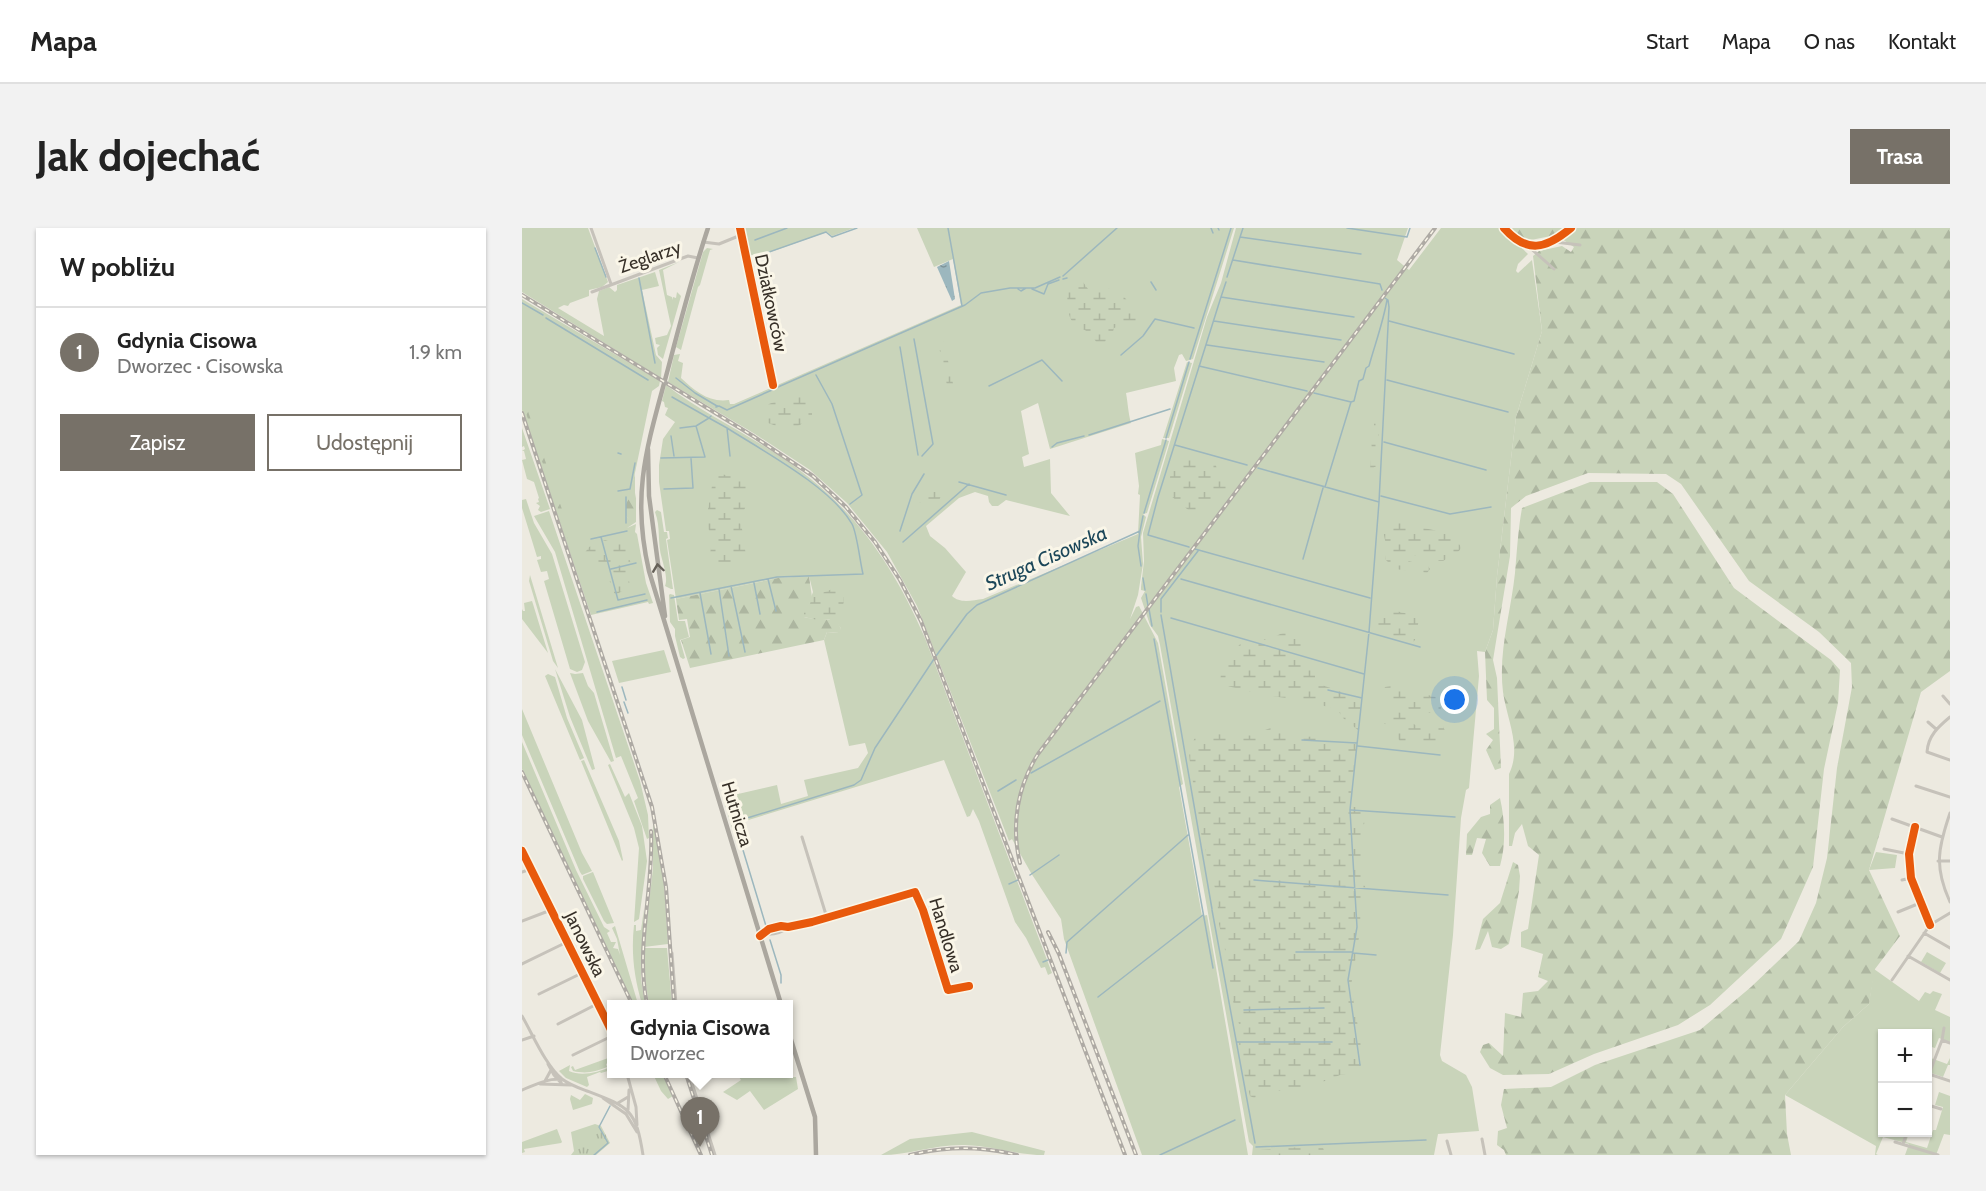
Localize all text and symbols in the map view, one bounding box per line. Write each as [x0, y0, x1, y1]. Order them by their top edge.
text: Mapa [30, 24, 97, 58]
text: Start [1646, 29, 1689, 54]
text: Mapa [1722, 29, 1771, 54]
text: O nas [1804, 29, 1855, 54]
text: Kontakt [1888, 29, 1956, 54]
button: Trasa [1850, 129, 1950, 184]
text: Jak dojechać [36, 130, 260, 182]
street label: Żeglarzy [616, 236, 684, 278]
text: W pobliżu [60, 251, 175, 283]
street label: Działkowców [750, 252, 792, 354]
text: Gdynia Cisowa [117, 327, 257, 354]
text: 1 [76, 340, 83, 364]
text: 1.9 km [409, 340, 462, 364]
text: Dworzec · Cisowska [117, 354, 283, 378]
button: Zapisz [60, 414, 255, 471]
button: Udostępnij [267, 414, 462, 471]
water label: Struga Cisowska [981, 520, 1111, 596]
one-way arrow [653, 564, 665, 573]
your location [1440, 685, 1469, 714]
street label: Hutnicza [717, 779, 757, 850]
street label: Handlowa [924, 895, 968, 975]
street label: Janowska [559, 907, 610, 981]
popup [607, 1000, 793, 1078]
text: Gdynia Cisowa [630, 1014, 770, 1041]
map controls [1878, 1029, 1932, 1137]
button: + [1878, 1029, 1932, 1083]
text: Dworzec [630, 1041, 705, 1065]
button: − [1878, 1083, 1932, 1137]
pin: 1 [680, 1098, 720, 1147]

